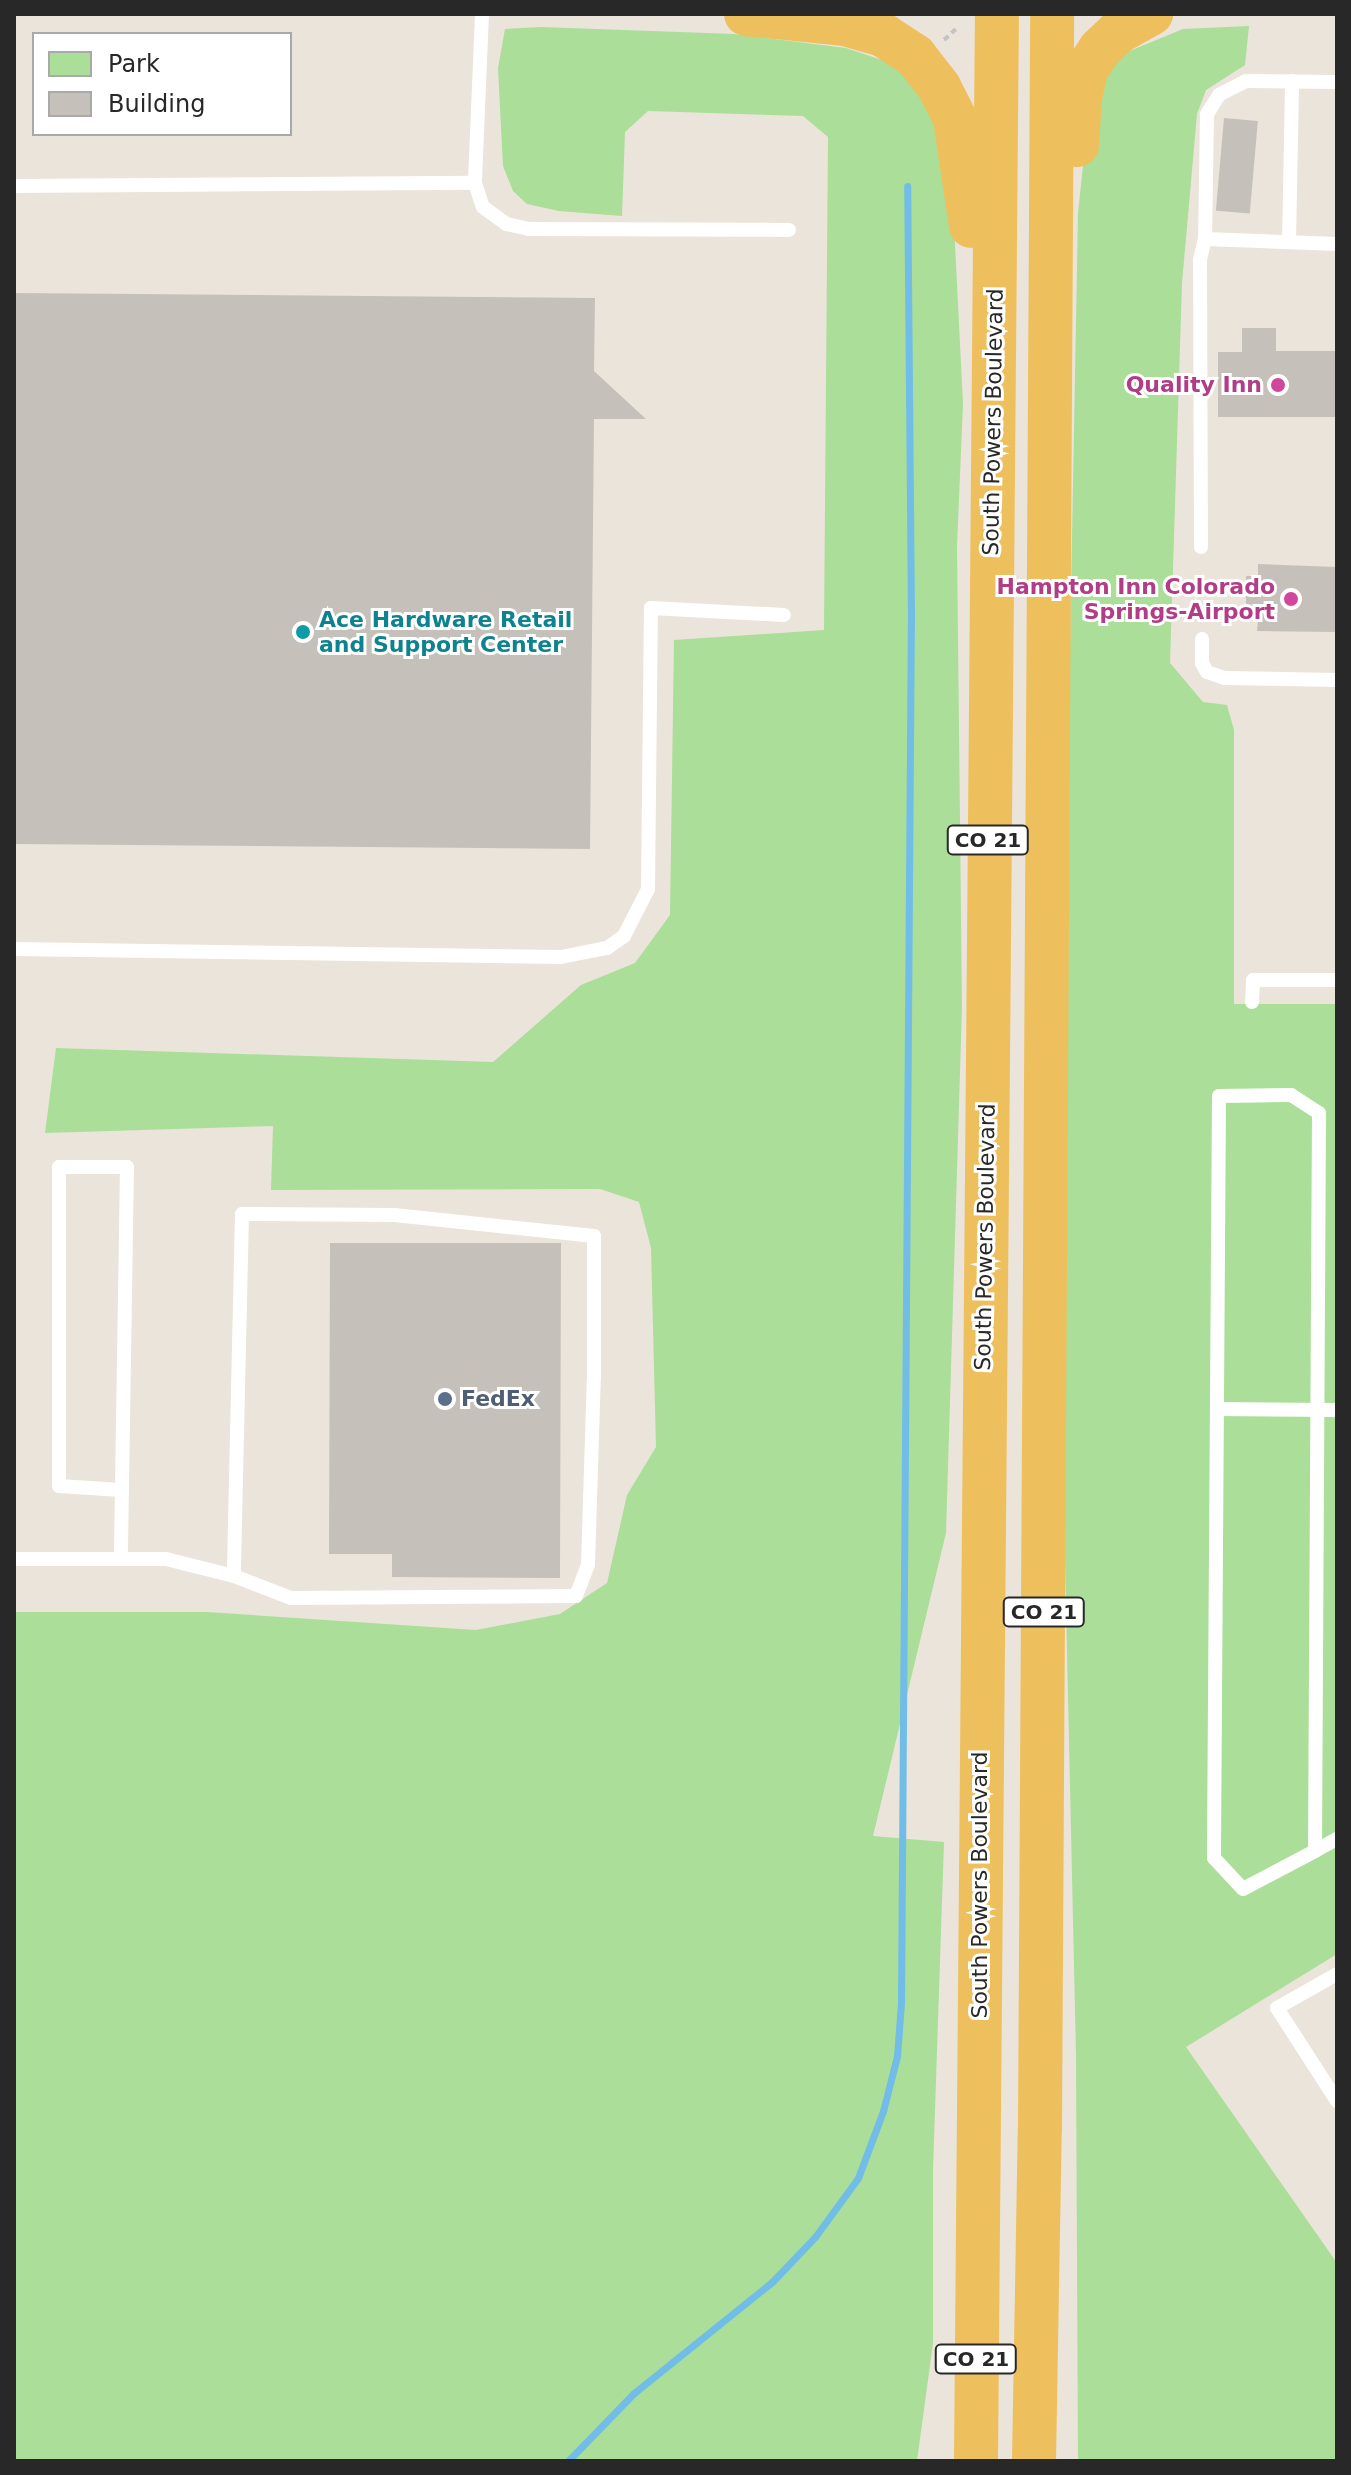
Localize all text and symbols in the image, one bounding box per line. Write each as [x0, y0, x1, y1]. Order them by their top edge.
legend [32, 32, 292, 136]
text: Park [108, 50, 160, 78]
text: Building [108, 90, 205, 118]
street label: South Powers Boulevard [977, 288, 1009, 556]
place label: Quality Inn [1126, 372, 1262, 398]
marker: Quality Inn [1269, 376, 1287, 394]
place label: Hampton Inn Colorado Springs-Airport [996, 573, 1275, 624]
marker: Hampton Inn Colorado Springs-Airport [1282, 590, 1300, 608]
place label: Ace Hardware Retail and Support Center [319, 606, 572, 658]
marker: Ace Hardware Retail and Support Center [294, 623, 312, 641]
road number: CO 21 [946, 824, 1030, 856]
street label: South Powers Boulevard [969, 1103, 1001, 1371]
place label: FedEx [461, 1386, 535, 1412]
marker: FedEx [436, 1390, 454, 1408]
road number: CO 21 [1002, 1596, 1086, 1628]
street label: South Powers Boulevard [967, 1751, 993, 2019]
road number: CO 21 [934, 2343, 1018, 2375]

